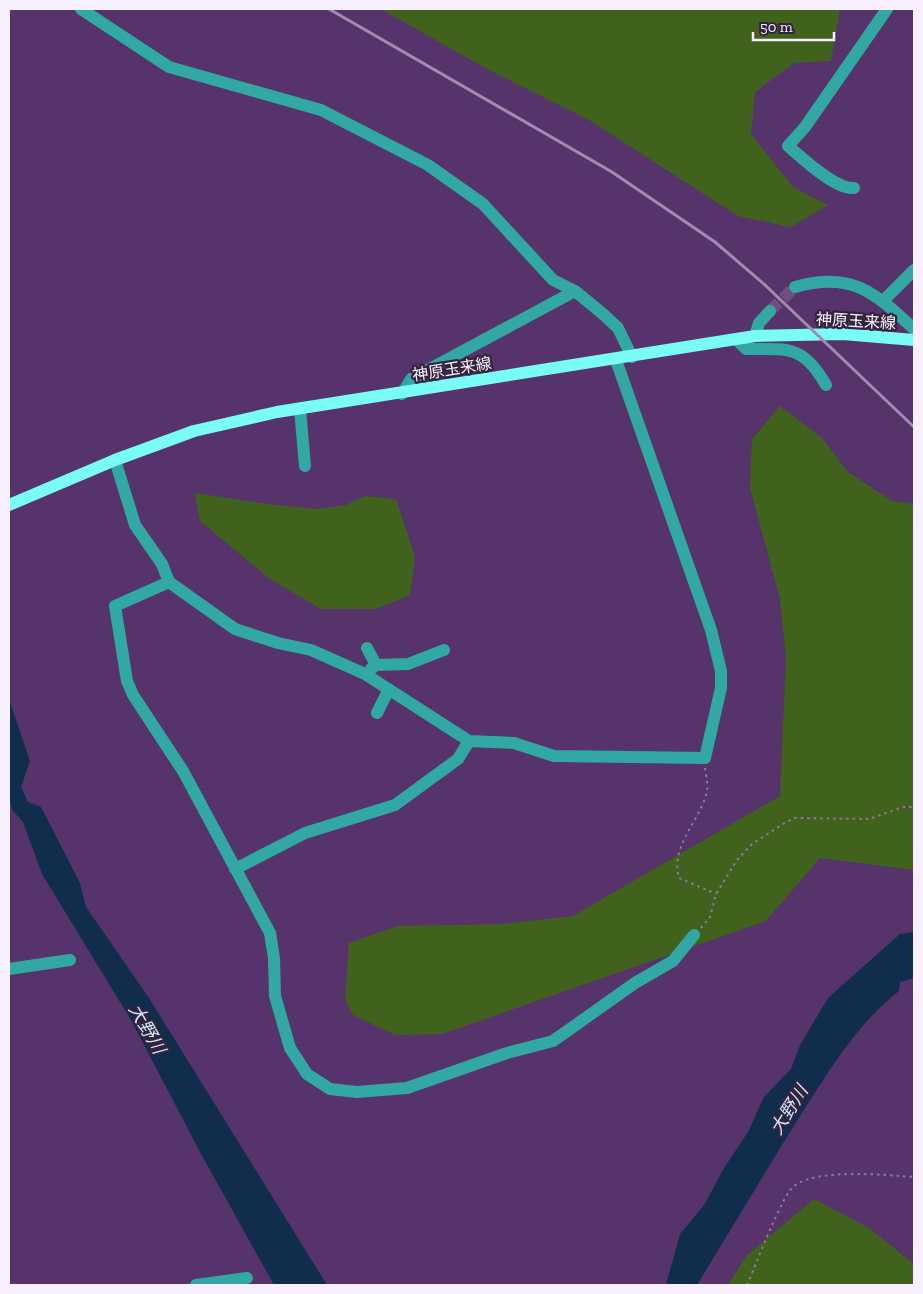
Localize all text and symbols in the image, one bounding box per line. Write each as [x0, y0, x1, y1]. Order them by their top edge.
scale bar [753, 10, 834, 42]
text: 50 m [760, 18, 793, 36]
street label: 神原玉来線 [816, 309, 896, 333]
street label: 神原玉来線 [411, 353, 493, 385]
water label: 大野川 [124, 1000, 171, 1060]
water label: 大野川 [765, 1080, 814, 1139]

